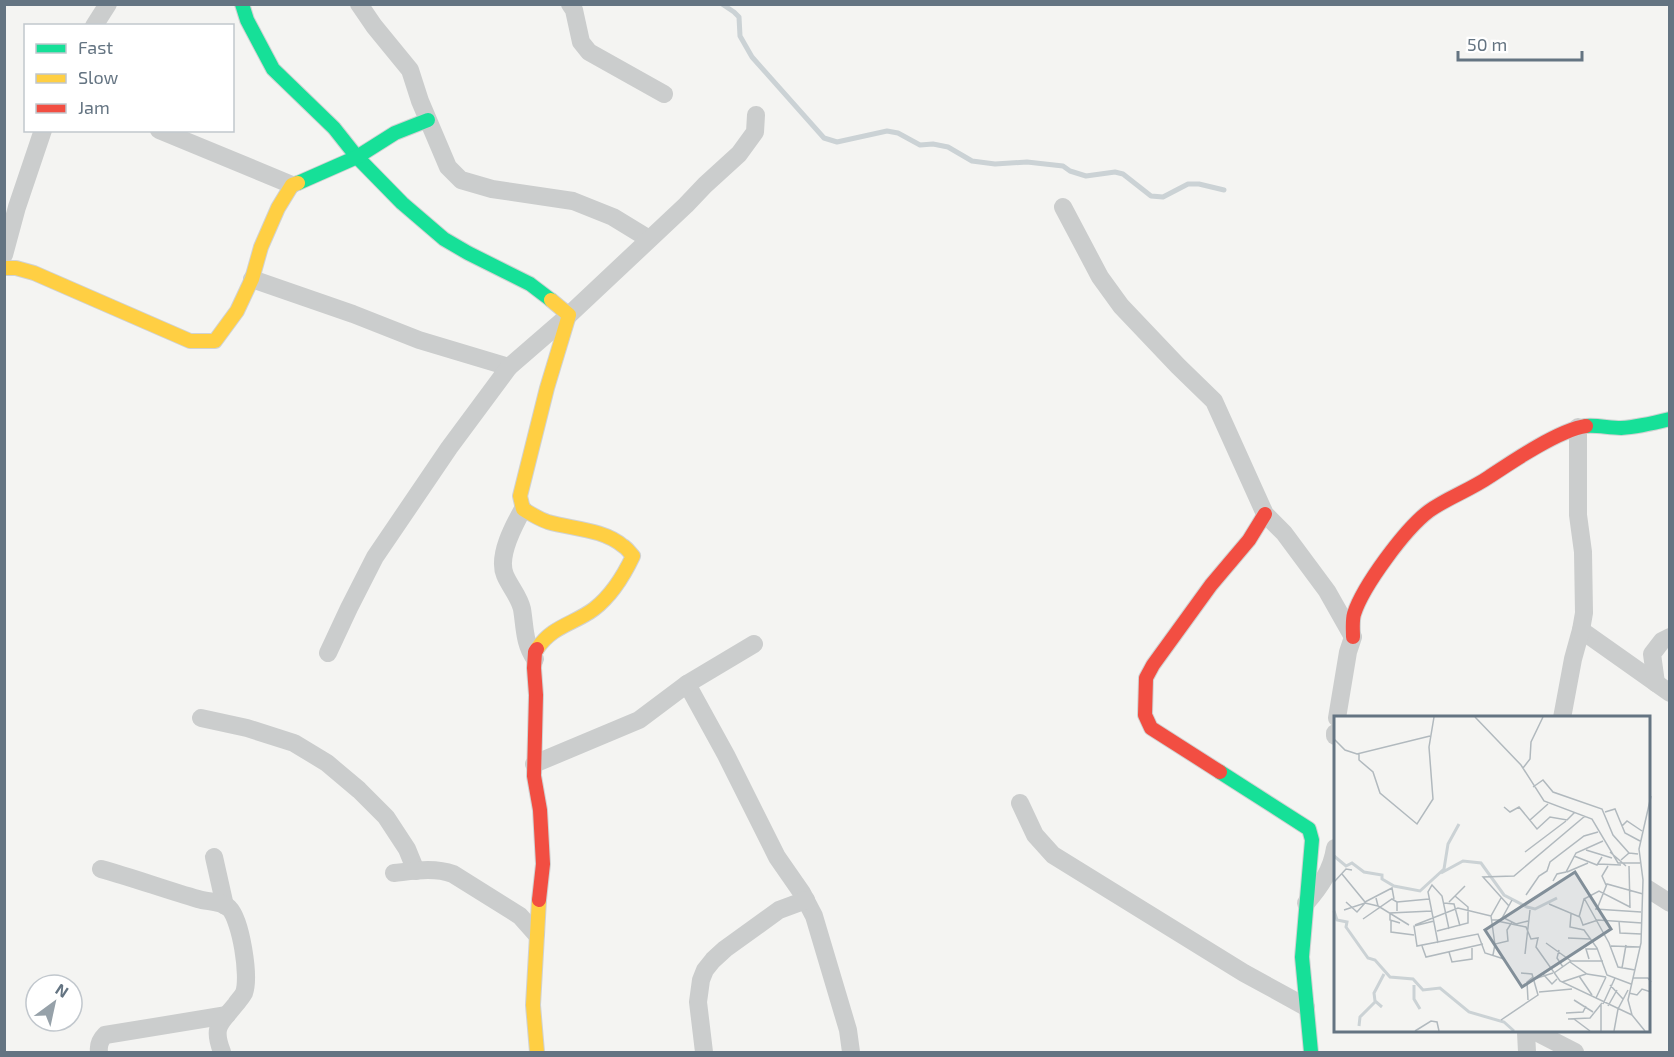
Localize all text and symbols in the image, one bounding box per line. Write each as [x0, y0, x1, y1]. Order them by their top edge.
legend [24, 24, 234, 132]
scale bar [1458, 24, 1582, 62]
text: 50 m [1467, 33, 1507, 55]
text: Fast [78, 36, 113, 58]
text: Slow [78, 66, 119, 88]
text: Jam [78, 96, 110, 118]
inset map [1334, 716, 1650, 1033]
north arrow [24, 973, 84, 1033]
text: N [52, 979, 72, 1001]

